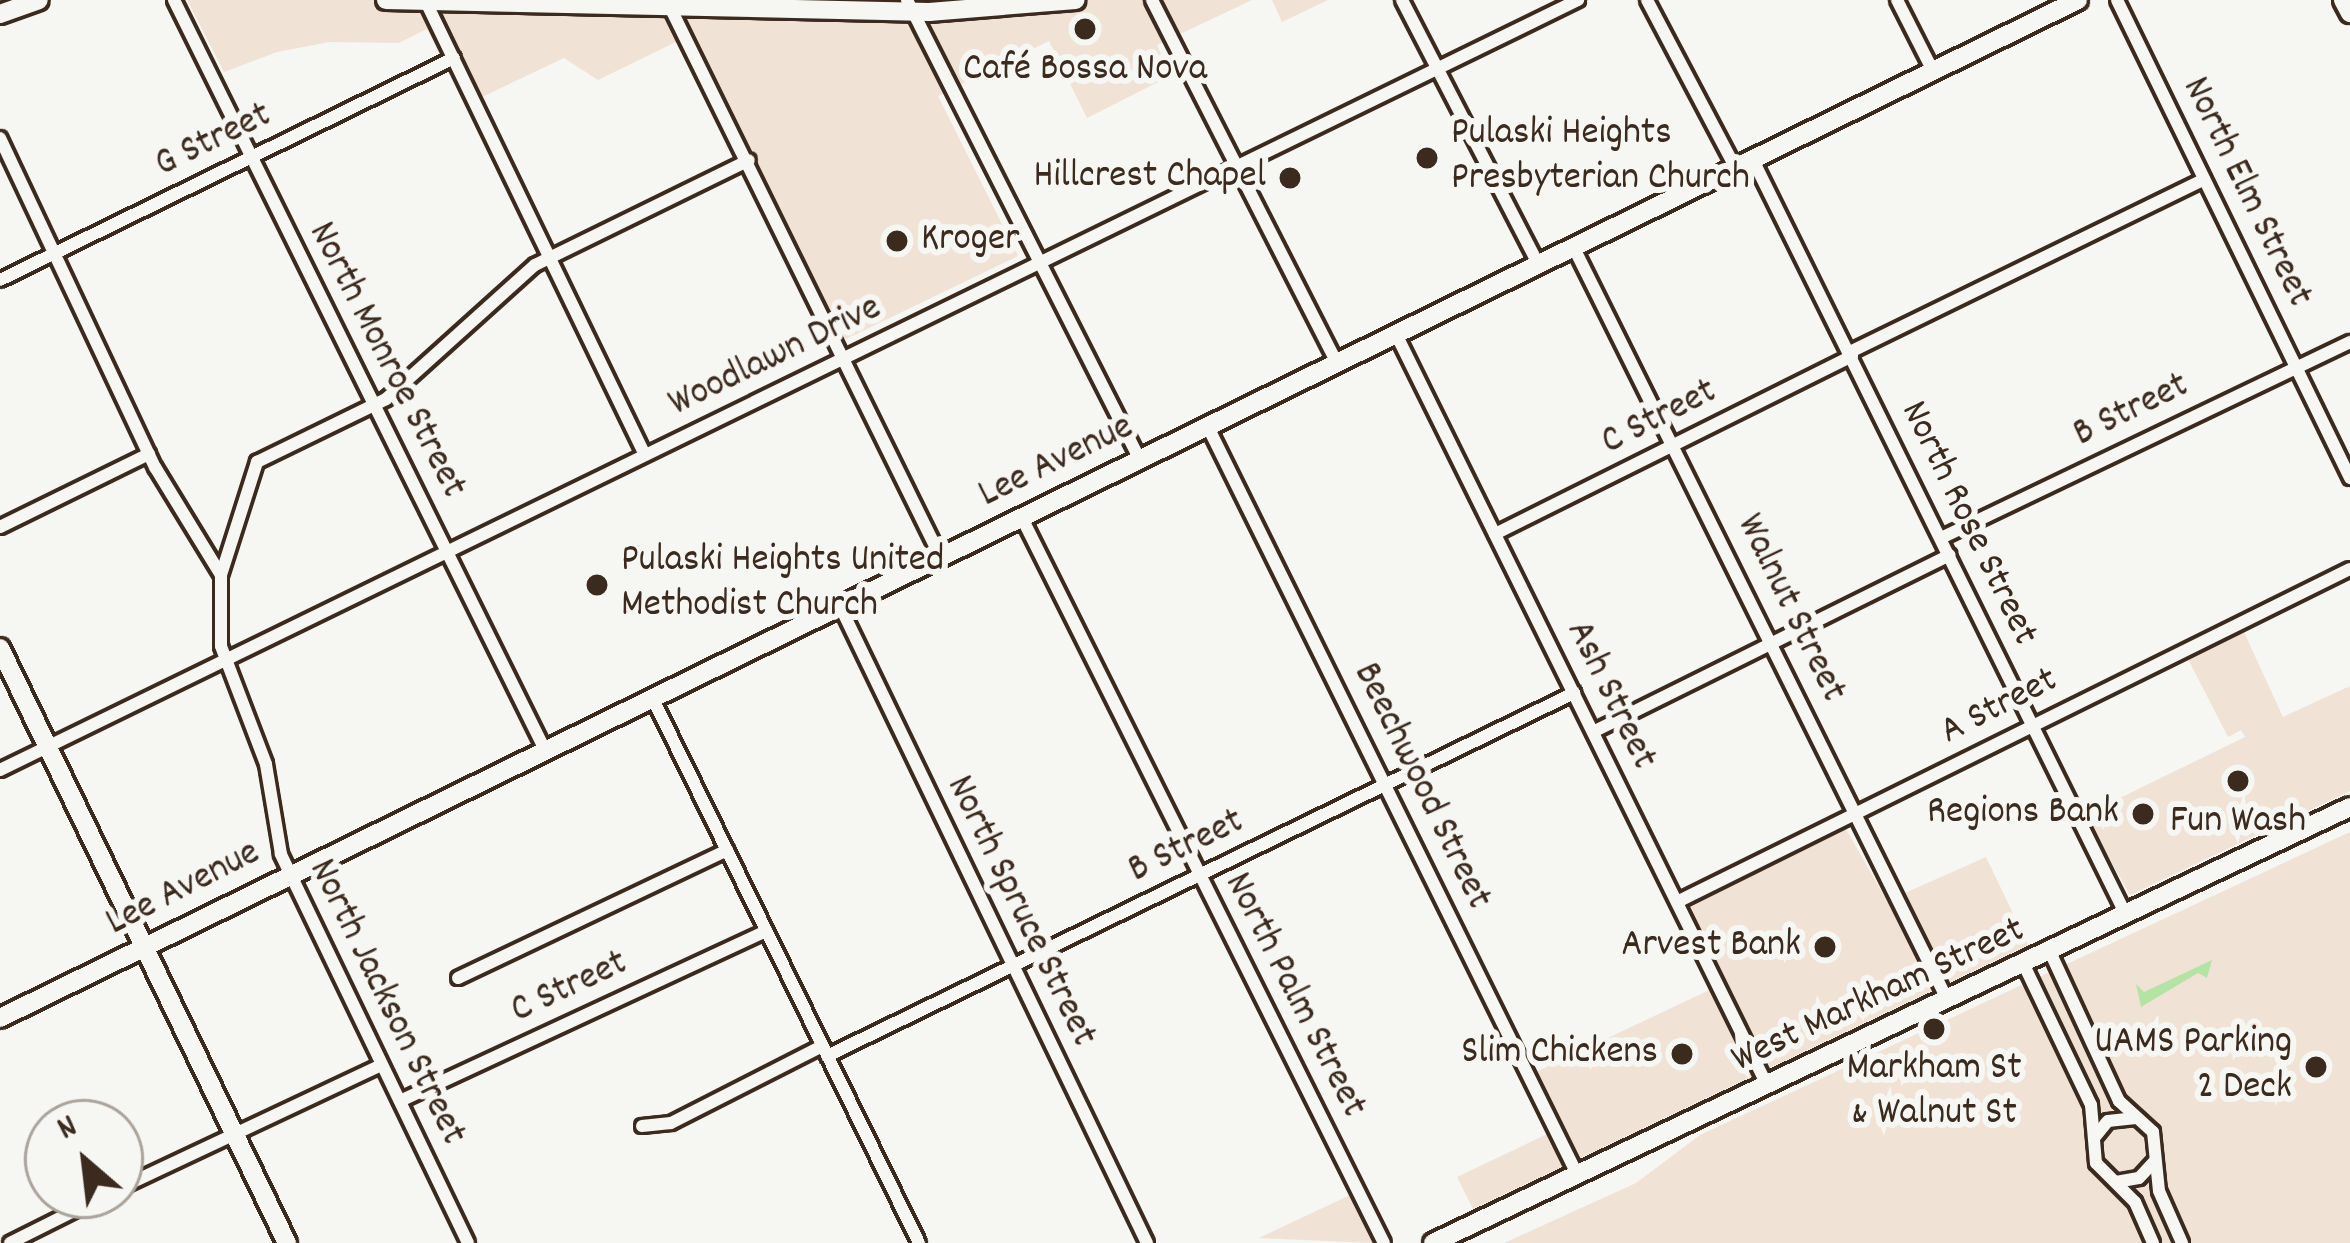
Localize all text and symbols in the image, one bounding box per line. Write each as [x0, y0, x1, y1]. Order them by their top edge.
marker: Café Bossa Nova [1072, 16, 1098, 42]
place label: Café Bossa Nova [963, 48, 1207, 94]
street label: North Elm Street [2169, 71, 2321, 315]
street label: G Street [148, 94, 280, 190]
place label: Pulaski Heights Presbyterian Church [1451, 113, 1750, 204]
marker: Pulaski Heights Presbyterian Church [1414, 145, 1440, 171]
place label: Hillcrest Chapel [1033, 155, 1266, 201]
marker: Hillcrest Chapel [1277, 165, 1303, 191]
street label: North Monroe Street [295, 215, 475, 507]
place label: Kroger [921, 218, 1020, 264]
marker: Kroger [884, 228, 910, 254]
street label: Woodlawn Drive [662, 287, 890, 429]
street label: B Street [2067, 364, 2197, 460]
street label: C Street [1595, 370, 1725, 468]
street label: North Rose Street [1888, 394, 2046, 654]
street label: Lee Avenue [972, 406, 1142, 520]
street label: Walnut Street [1724, 508, 1854, 710]
place label: Pulaski Heights United Methodist Church [621, 540, 944, 631]
marker: Pulaski Heights United Methodist Church [584, 572, 610, 598]
street label: Ash Street [1553, 614, 1665, 778]
street label: Beechwood Street [1340, 656, 1500, 918]
street label: A Street [1934, 659, 2066, 757]
marker: Fun Wash [2225, 768, 2251, 794]
street label: North Spruce Street [933, 769, 1105, 1055]
place label: Regions Bank [1927, 791, 2119, 837]
street label: B Street [1122, 800, 1252, 896]
place label: Fun Wash [2170, 800, 2306, 846]
marker: Regions Bank [2130, 801, 2156, 827]
street label: Lee Avenue [99, 831, 269, 949]
street label: North Jackson Street [296, 853, 474, 1153]
street label: North Palm Street [1211, 866, 1375, 1126]
street label: West Markham Street [1725, 909, 2033, 1085]
place label: Arvest Bank [1621, 924, 1801, 970]
marker: Arvest Bank [1812, 934, 1838, 960]
street label: C Street [504, 942, 636, 1036]
marker: Markham St & Walnut St [1921, 1016, 1947, 1042]
place label: UAMS Parking 2 Deck [2094, 1022, 2292, 1113]
place label: Slim Chickens [1461, 1031, 1658, 1077]
marker: Slim Chickens [1669, 1041, 1695, 1067]
place label: Markham St & Walnut St [1846, 1048, 2022, 1139]
marker: UAMS Parking 2 Deck [2303, 1054, 2329, 1080]
north arrow [24, 1099, 144, 1219]
text: N [50, 1105, 87, 1154]

